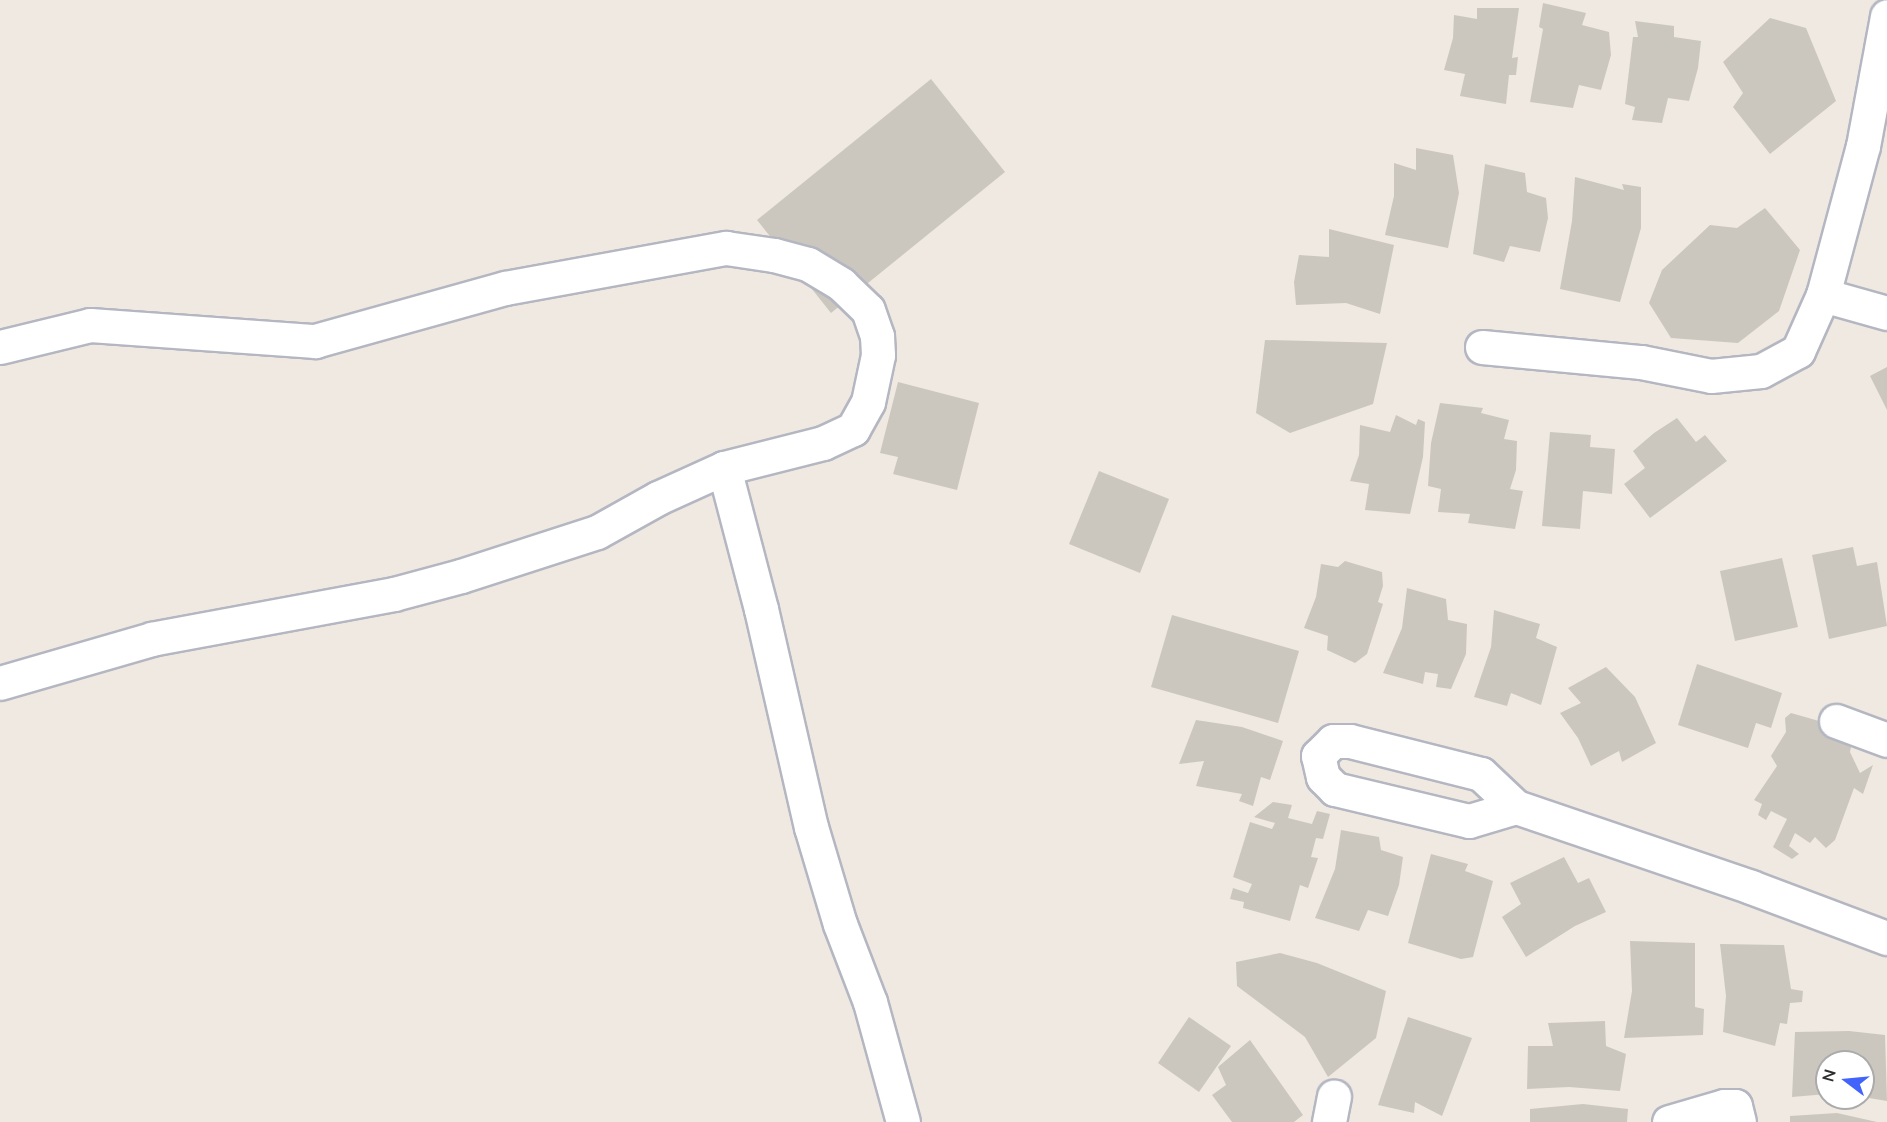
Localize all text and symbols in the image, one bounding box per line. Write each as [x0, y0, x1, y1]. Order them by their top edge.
north arrow [1815, 1050, 1875, 1110]
text: N [1817, 1067, 1842, 1084]

